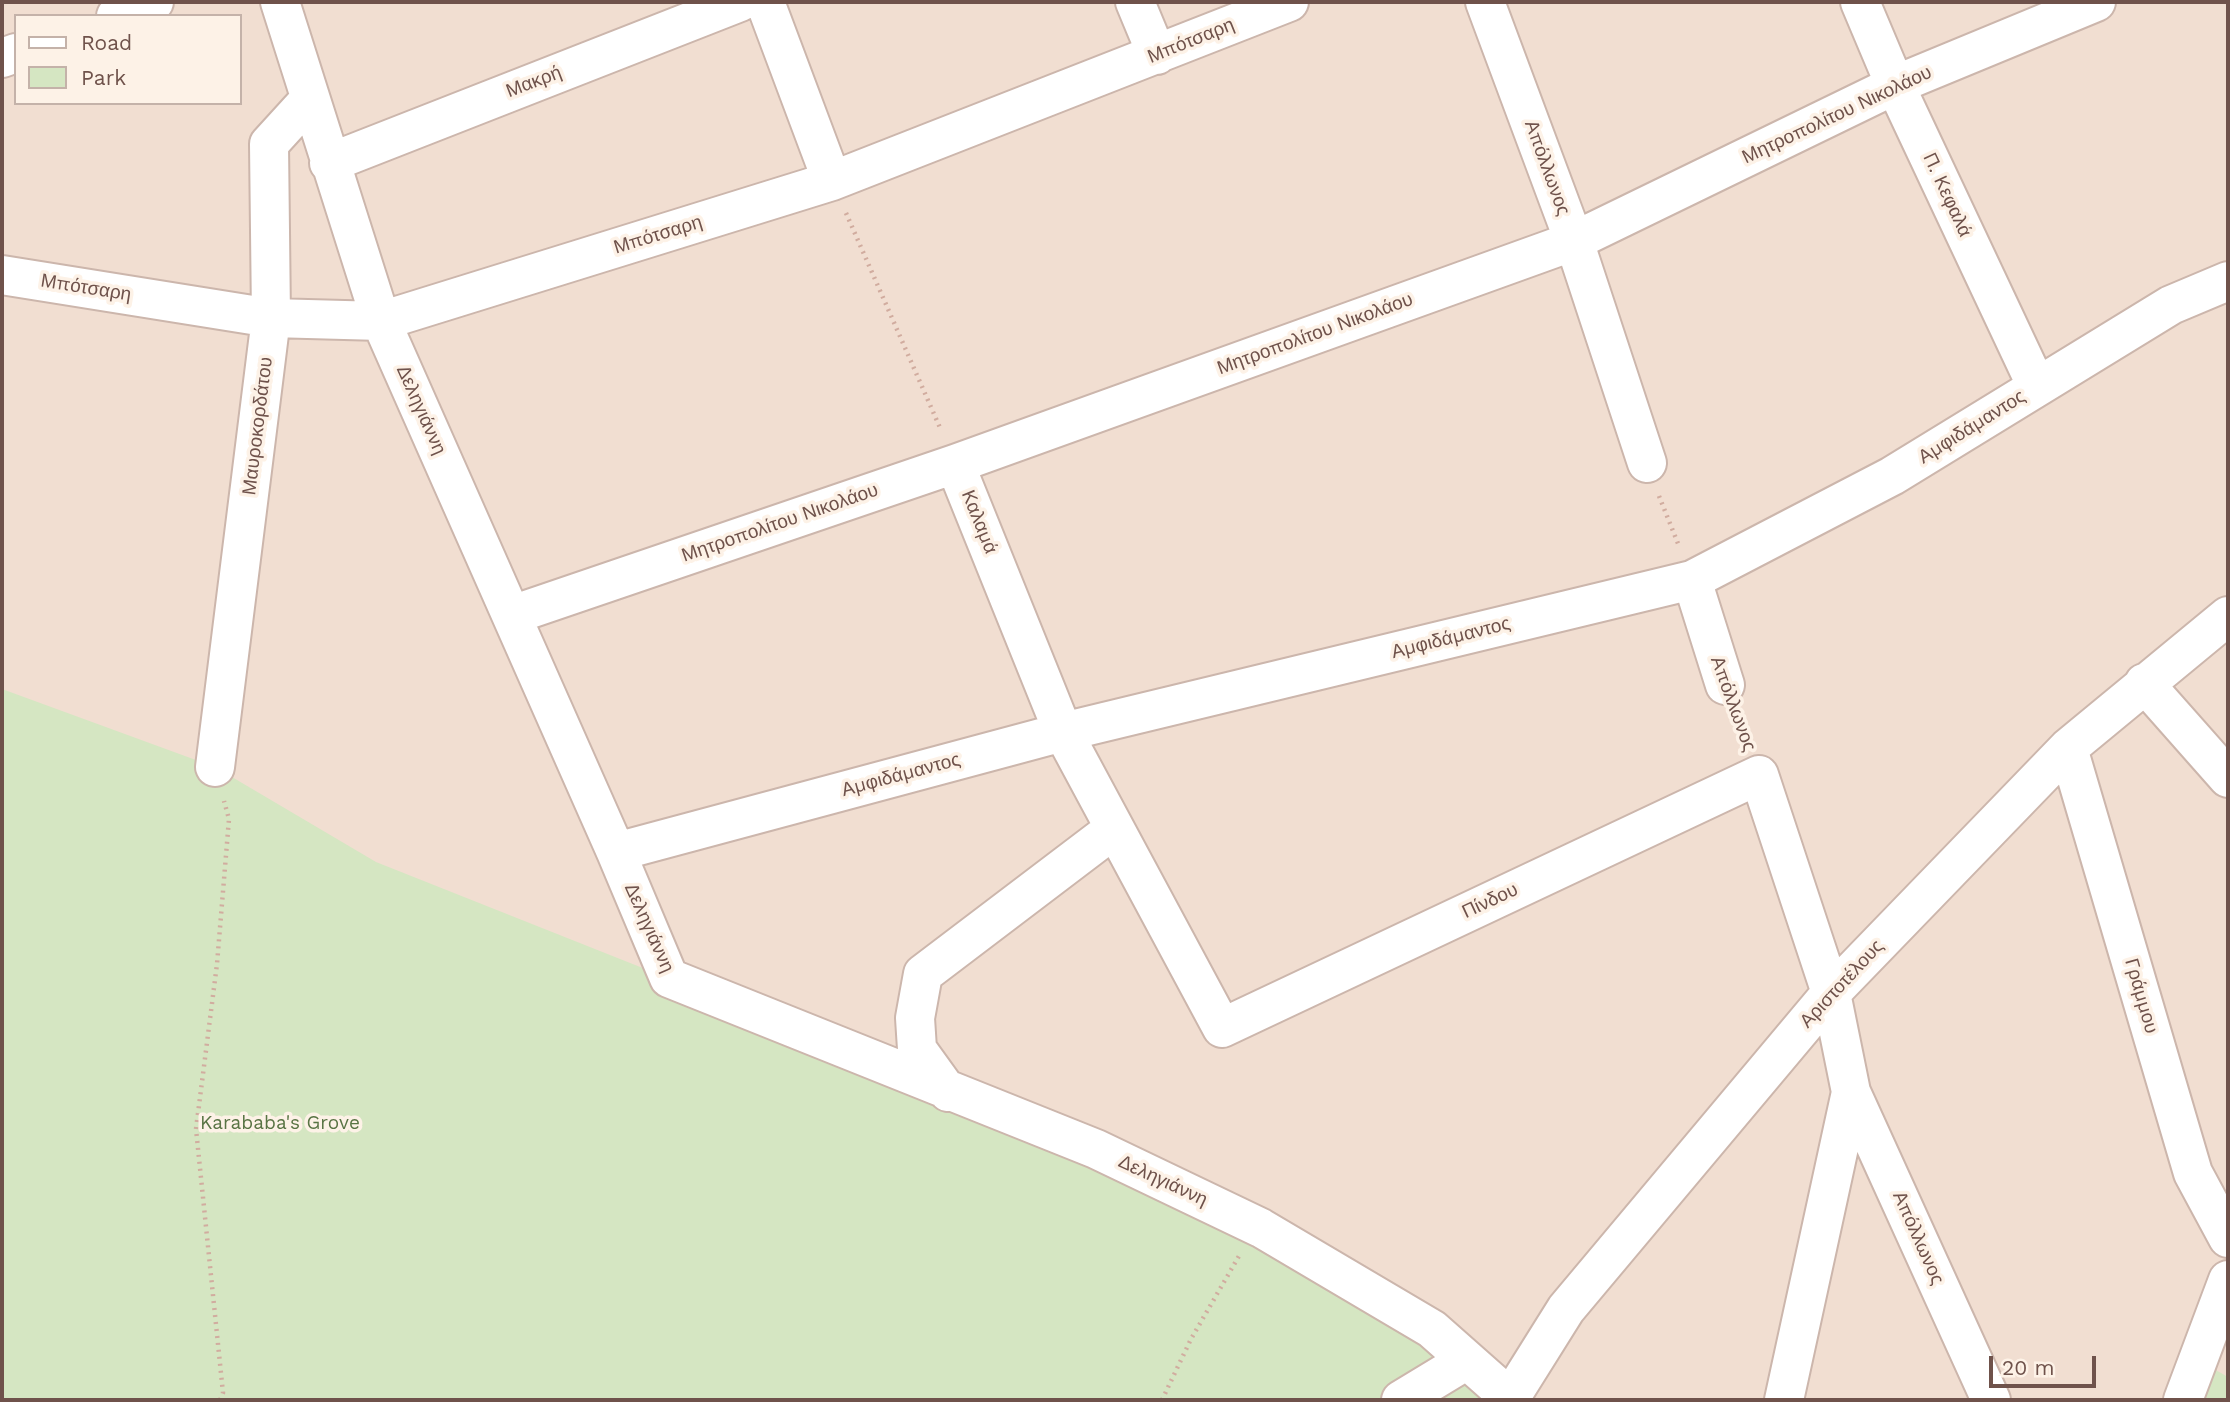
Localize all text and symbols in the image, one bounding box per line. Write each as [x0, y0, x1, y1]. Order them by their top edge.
street label: Μπότσαρη [1144, 13, 1238, 69]
legend [14, 14, 242, 105]
text: Road [81, 30, 132, 55]
street label: Μακρή [503, 61, 565, 103]
street label: Μητροπολίτου Νικολάου [1739, 61, 1935, 169]
text: Park [81, 65, 126, 90]
street label: Απόλλωνος [1519, 117, 1575, 219]
street label: Π. Κεφαλά [1918, 149, 1976, 241]
street label: Μπότσαρη [611, 211, 705, 259]
street label: Μπότσαρη [39, 270, 133, 306]
street label: Μητροπολίτου Νικολάου [1214, 288, 1416, 380]
street label: Μαυροκορδάτου [238, 356, 278, 496]
street label: Δεληγιάννη [391, 362, 451, 458]
street label: Αμφιδάμαντος [1914, 385, 2030, 469]
street label: Μητροπολίτου Νικολάου [679, 479, 881, 567]
street label: Καλαμά [956, 487, 1002, 557]
street label: Αμφιδάμαντος [1389, 612, 1513, 664]
street label: Απόλλωνος [1705, 653, 1761, 755]
street label: Αμφιδάμαντος [839, 748, 963, 802]
street label: Πίνδου [1458, 878, 1522, 924]
street label: Δεληγιάννη [619, 880, 679, 976]
street label: Αριστοτέλους [1795, 935, 1889, 1033]
street label: Γράμμου [2119, 956, 2163, 1036]
park label: Karababa's Grove [200, 1112, 360, 1134]
street label: Δεληγιάννη [1115, 1150, 1211, 1212]
street label: Απόλλωνος [1887, 1188, 1949, 1288]
scale bar [1992, 1342, 2099, 1386]
text: 20 m [2002, 1355, 2054, 1380]

